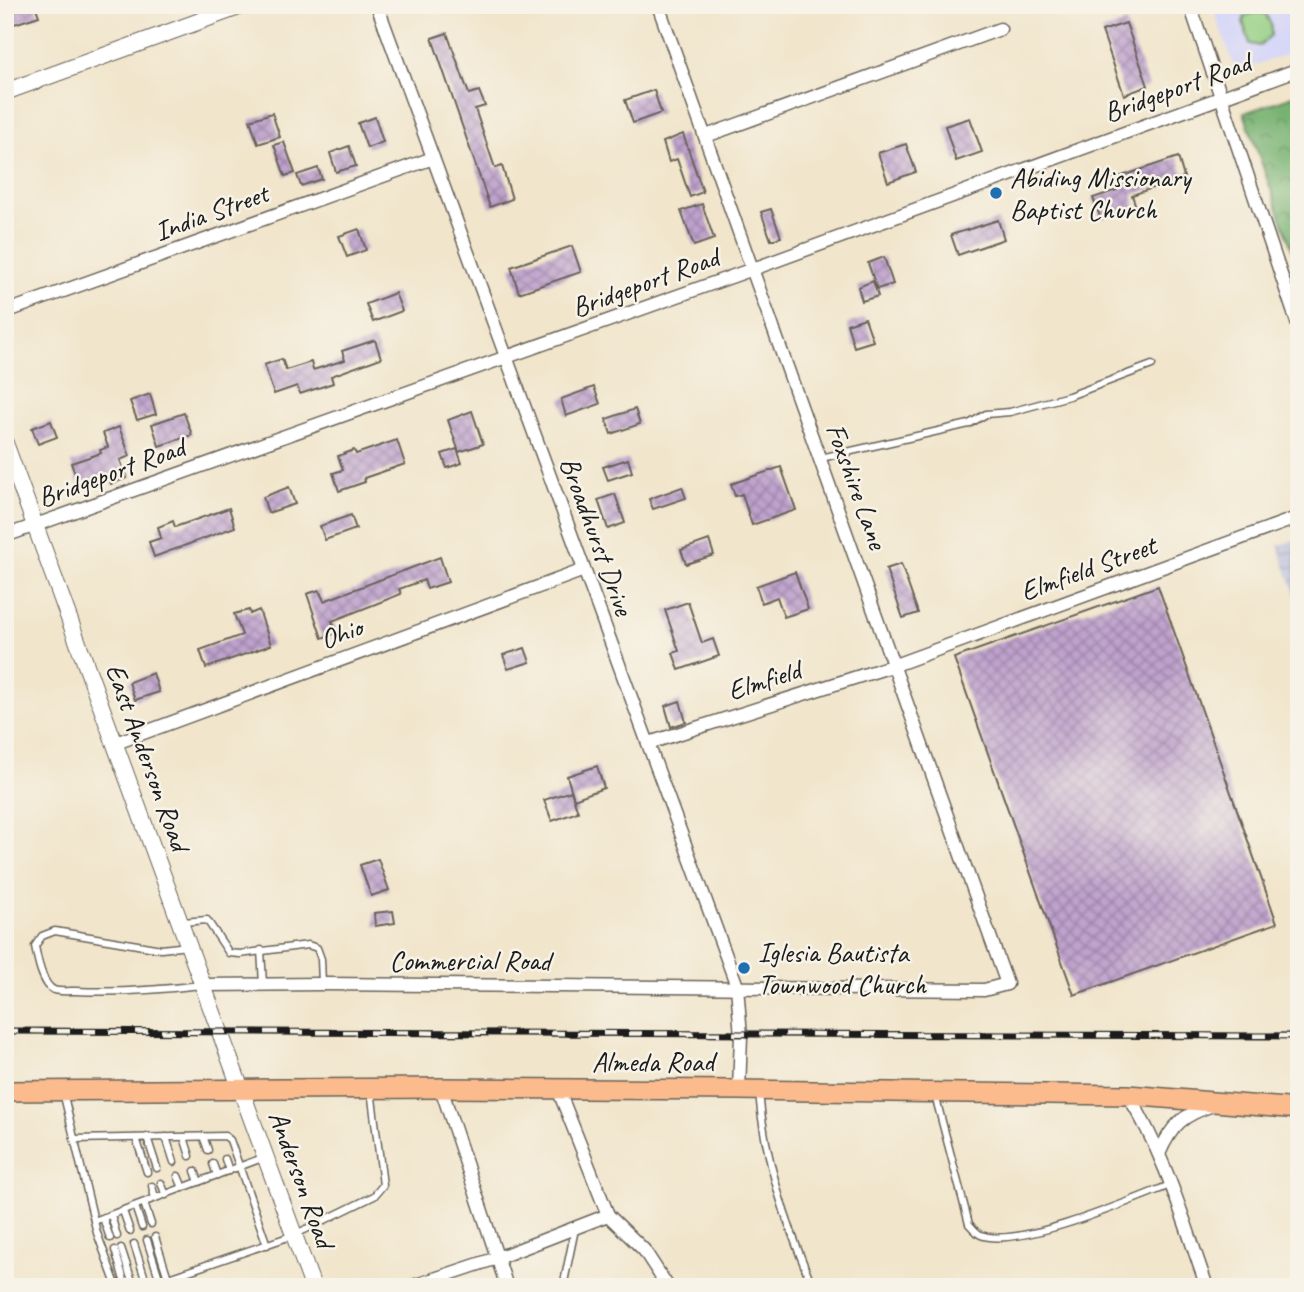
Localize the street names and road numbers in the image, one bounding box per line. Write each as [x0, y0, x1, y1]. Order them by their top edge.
street label: Bridgeport Road [1099, 43, 1259, 130]
street label: India Street [149, 174, 275, 249]
street label: Bridgeport Road [567, 238, 727, 325]
street label: Foxshire Lane [818, 418, 896, 555]
street label: Bridgeport Road [33, 428, 193, 515]
street label: Broadhurst Drive [552, 452, 642, 622]
street label: Elmfield Street [1015, 526, 1163, 609]
street label: Ohio [315, 608, 370, 657]
street label: Elmfield [723, 651, 809, 708]
street label: East Anderson Road [98, 659, 199, 859]
street label: Commercial Road [389, 943, 555, 978]
street label: Almeda Road [592, 1044, 718, 1079]
street label: Anderson Road [261, 1106, 344, 1256]

